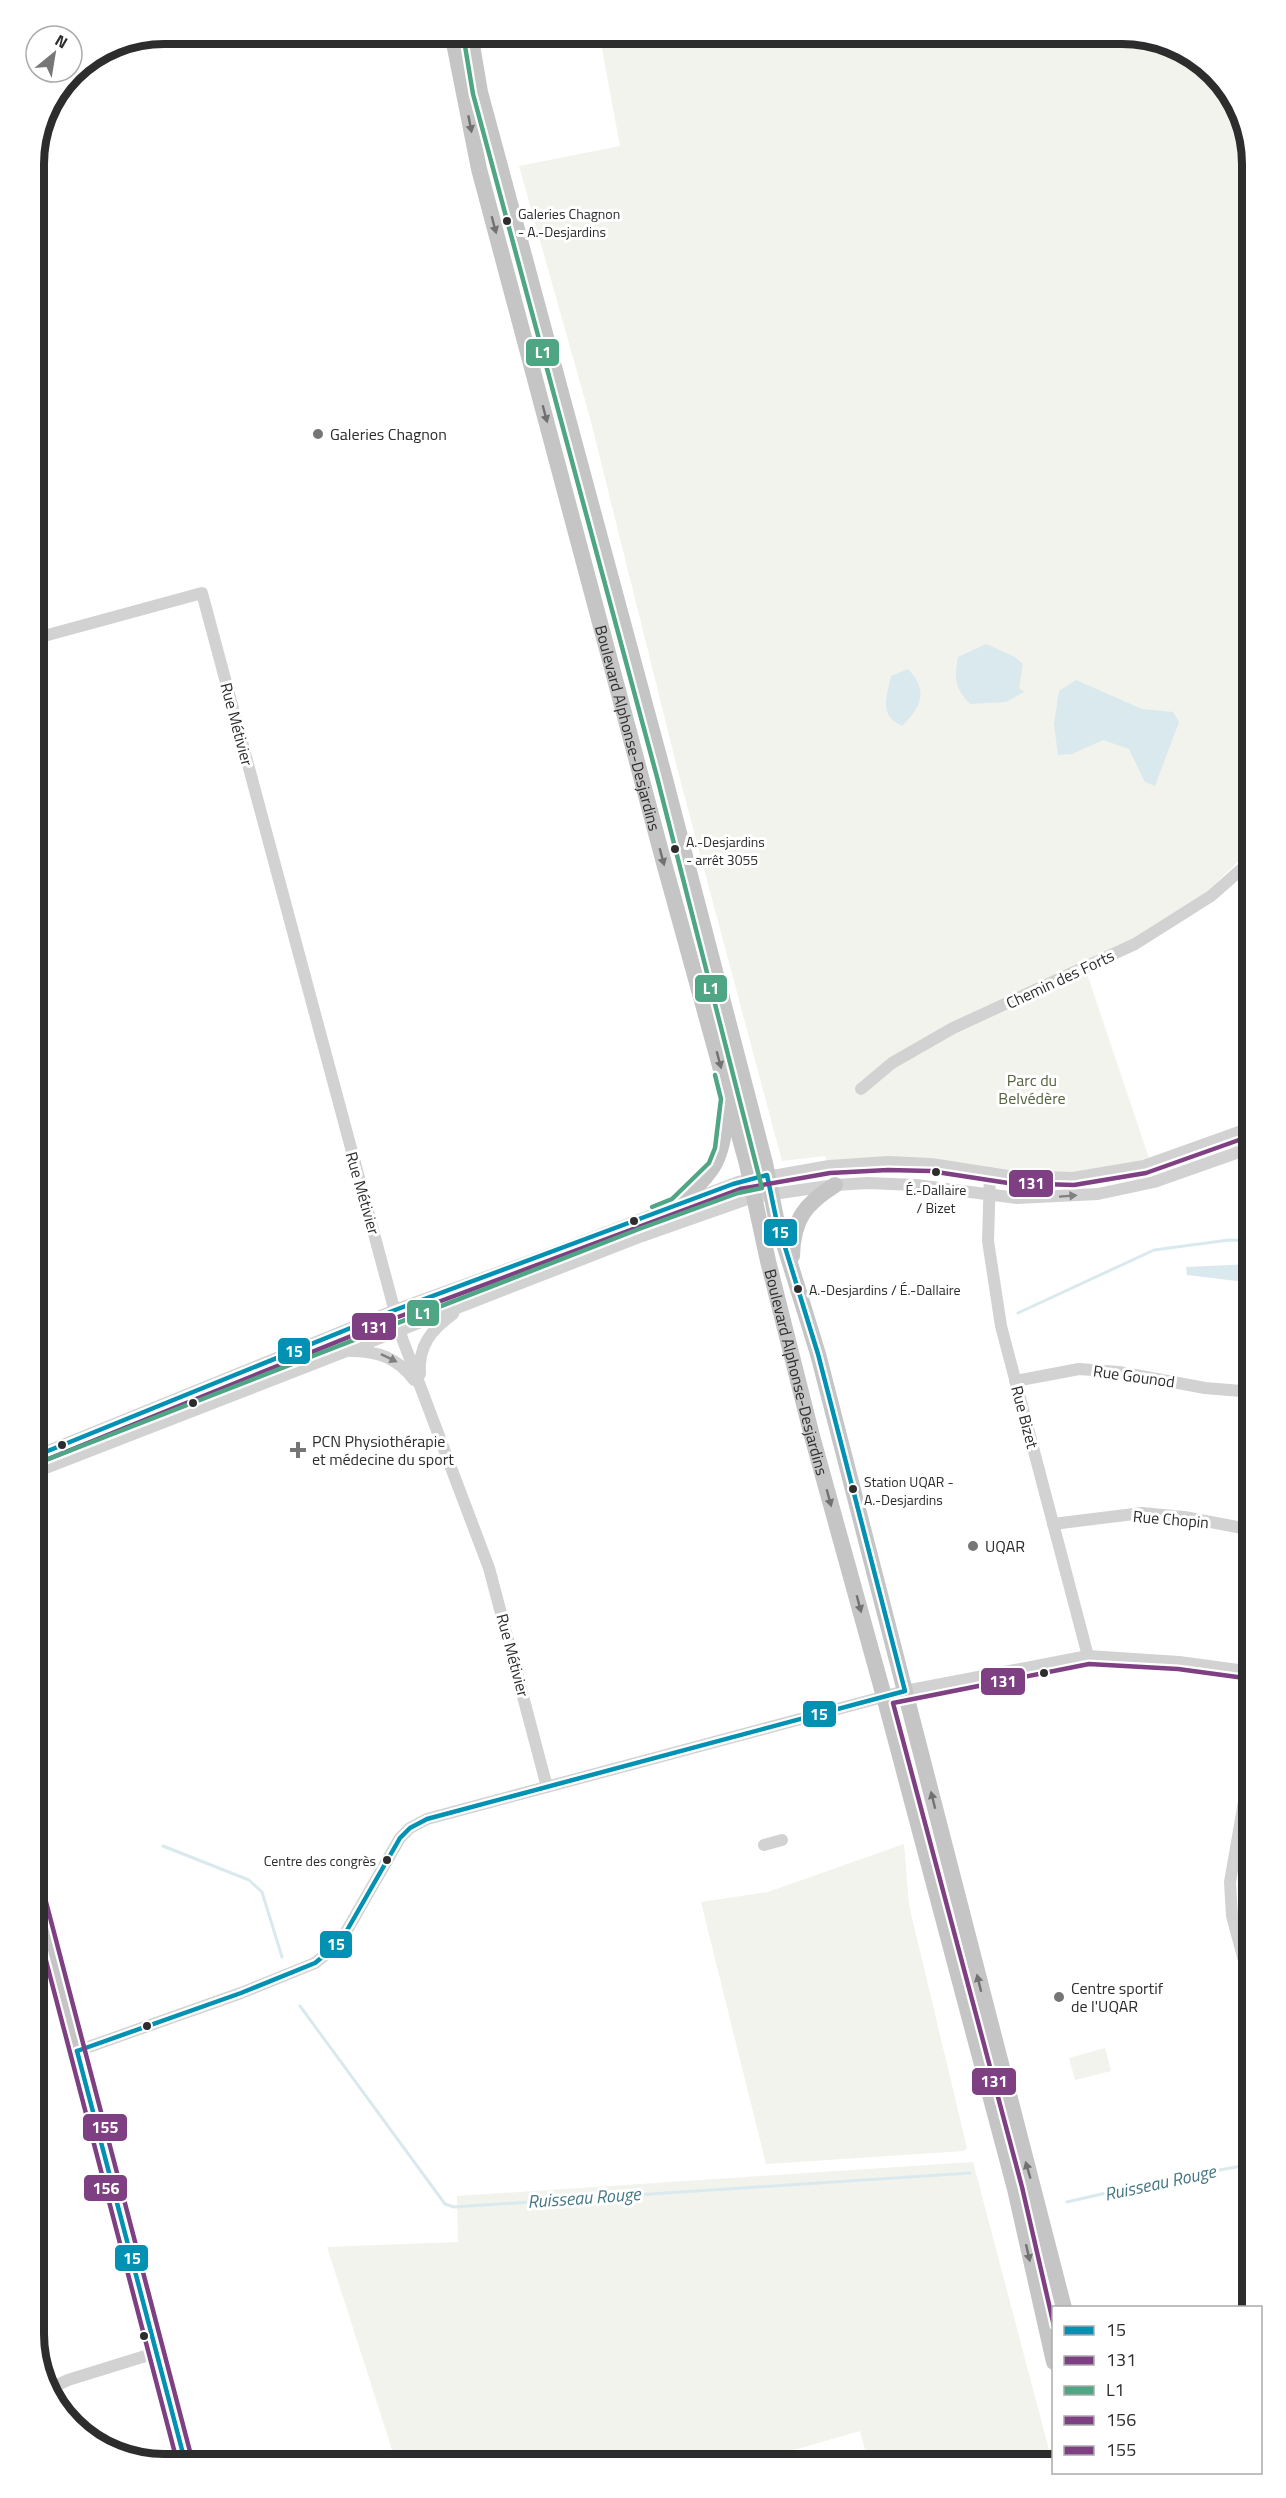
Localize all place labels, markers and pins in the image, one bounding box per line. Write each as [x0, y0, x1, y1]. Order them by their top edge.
place label: Galeries Chagnon - A.-Desjardins [518, 203, 620, 242]
marker: Galeries Chagnon - A.-Desjardins [501, 215, 513, 227]
place label: Galeries Chagnon [330, 422, 447, 446]
marker: Galeries Chagnon [311, 427, 325, 441]
place label: A.-Desjardins - arrêt 3055 [686, 831, 765, 870]
marker: A.-Desjardins - arrêt 3055 [669, 843, 681, 855]
marker: É.-Dallaire / Bizet [930, 1166, 942, 1178]
place label: É.-Dallaire / Bizet [906, 1179, 966, 1218]
unlabelled marker [628, 1215, 640, 1227]
place label: A.-Desjardins / É.-Dallaire [809, 1279, 961, 1300]
marker: A.-Desjardins / É.-Dallaire [792, 1283, 804, 1295]
unlabelled marker [187, 1397, 199, 1409]
place label: PCN Physiothérapie et médecine du sport [312, 1429, 454, 1471]
unlabelled marker [56, 1439, 68, 1451]
marker: PCN Physiothérapie et médecine du sport [289, 1441, 307, 1459]
place label: Station UQAR - A.-Desjardins [864, 1471, 954, 1510]
marker: Station UQAR - A.-Desjardins [847, 1483, 859, 1495]
place label: UQAR [985, 1534, 1025, 1558]
marker: UQAR [966, 1539, 980, 1553]
unlabelled marker [1038, 1667, 1050, 1679]
place label: Centre des congrès [264, 1850, 376, 1871]
marker: Centre des congrès [381, 1854, 393, 1866]
place label: Centre sportif de l'UQAR [1071, 1976, 1164, 2018]
marker: Centre sportif de l'UQAR [1052, 1990, 1066, 2004]
unlabelled marker [141, 2020, 153, 2032]
unlabelled marker [138, 2330, 150, 2342]

